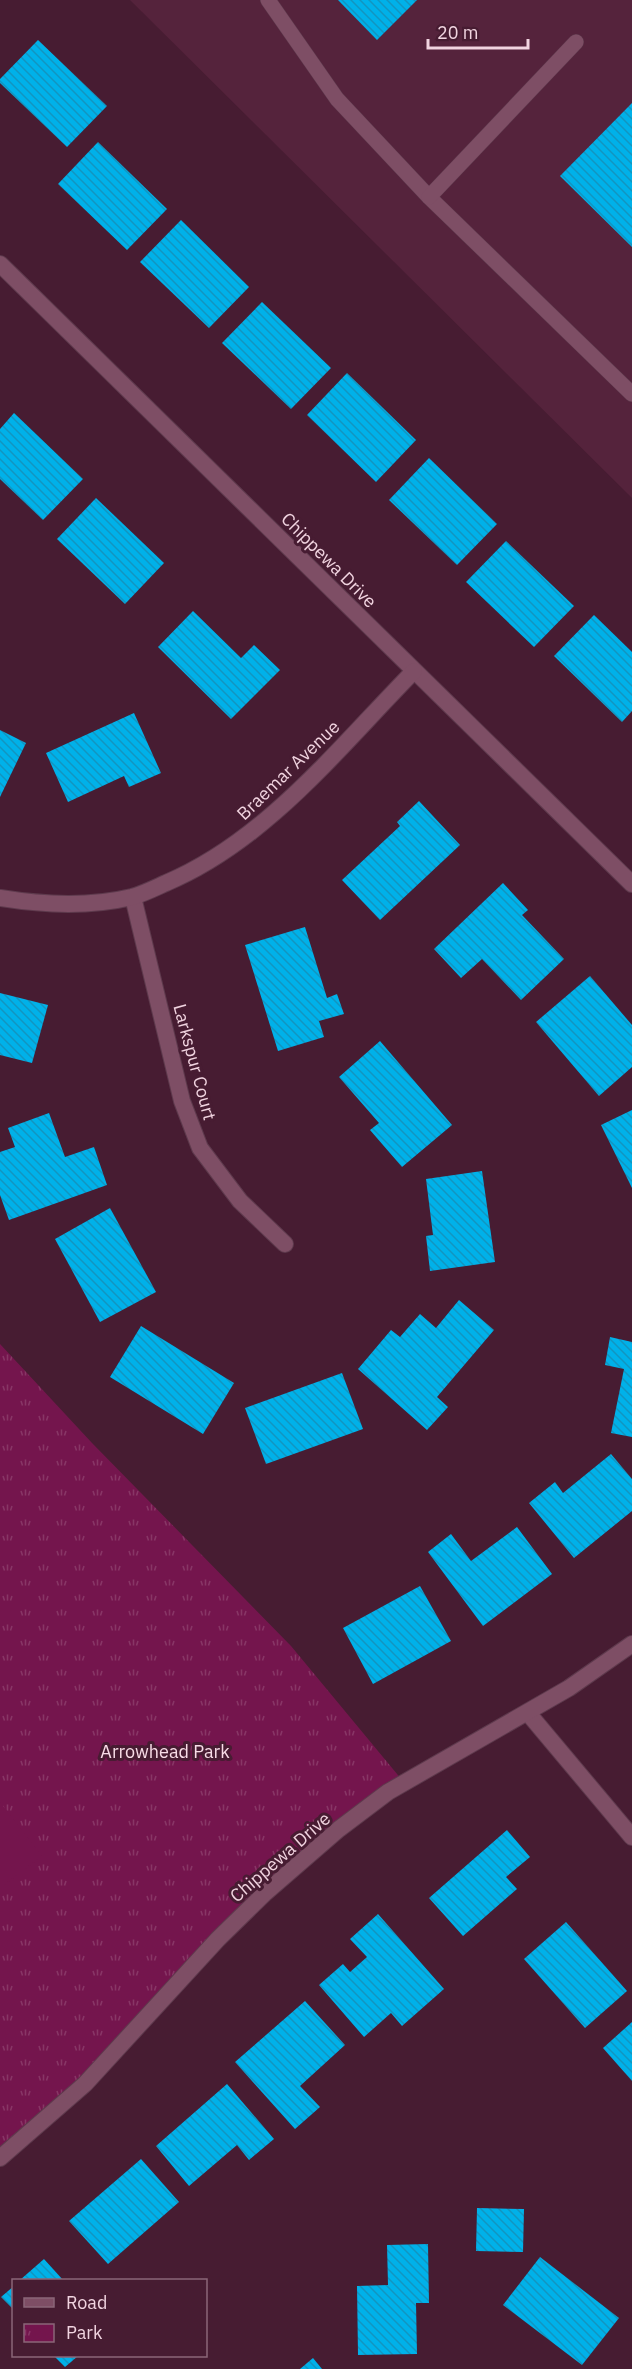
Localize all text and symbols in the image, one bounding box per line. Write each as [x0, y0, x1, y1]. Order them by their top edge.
scale bar [428, 12, 528, 50]
text: 20 m [437, 21, 479, 44]
street label: Chippewa Drive [276, 507, 382, 613]
street label: Braemar Avenue [232, 715, 344, 825]
street label: Larkspur Court [168, 1001, 222, 1123]
park label: Arrowhead Park [100, 1740, 230, 1763]
street label: Chippewa Drive [225, 1807, 335, 1907]
legend [12, 2279, 207, 2357]
text: Road [66, 2291, 107, 2314]
text: Park [66, 2321, 103, 2344]

